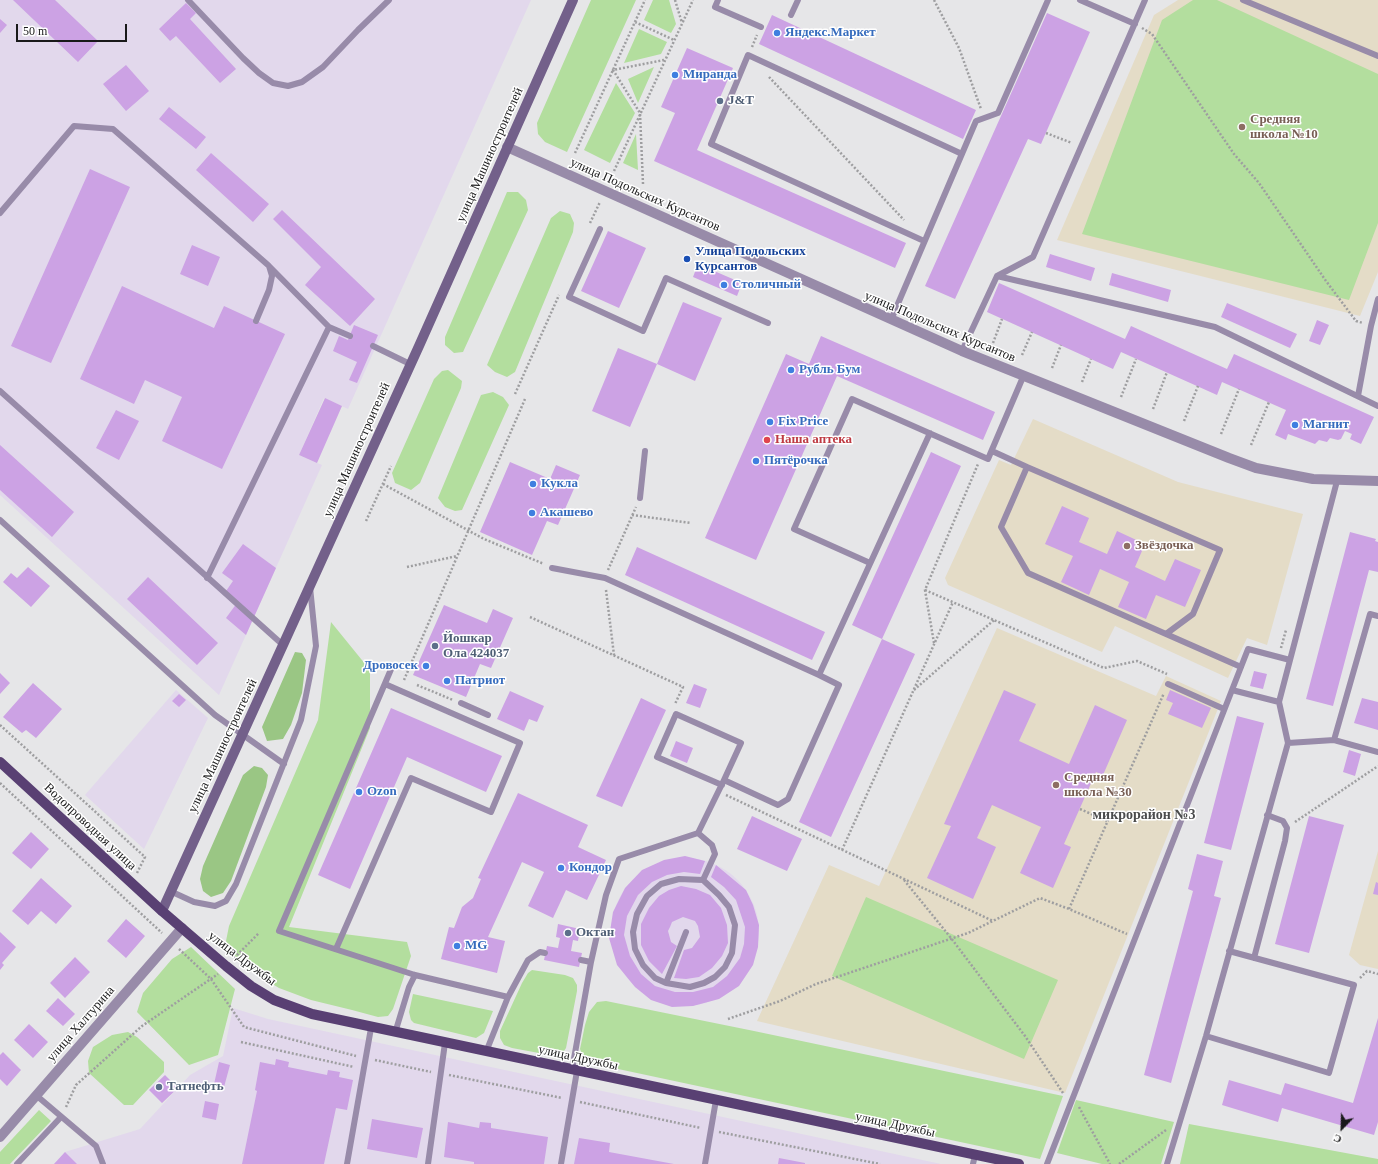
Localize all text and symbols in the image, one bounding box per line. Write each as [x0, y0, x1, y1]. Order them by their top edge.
scale bar [18, 16, 129, 42]
text: 50 m [23, 24, 47, 38]
place label: Яндекс.Маркет [785, 25, 876, 41]
marker: Яндекс.Маркет [772, 28, 782, 38]
place label: Миранда [683, 67, 737, 83]
marker: Миранда [670, 70, 680, 80]
street label: улица Машиностроителей [453, 85, 527, 225]
place label: J&T [728, 93, 754, 109]
marker: J&T [715, 96, 725, 106]
place label: Средняя школа №10 [1250, 112, 1318, 143]
marker: Средняя школа №10 [1237, 122, 1247, 132]
street label: улица Подольских Курсантов [568, 155, 722, 235]
place label: Улица Подольских Курсантов [695, 244, 806, 275]
marker: Улица Подольских Курсантов [682, 254, 692, 264]
place label: Столичный [732, 277, 801, 293]
marker: Столичный [719, 280, 729, 290]
street label: улица Подольских Курсантов [862, 288, 1018, 366]
place label: Рубль Бум [799, 362, 860, 378]
marker: Рубль Бум [786, 365, 796, 375]
street label: улица Машиностроителей [320, 380, 394, 520]
place label: Fix Price [778, 414, 828, 430]
marker: Fix Price [765, 417, 775, 427]
place label: Магнит [1303, 417, 1349, 433]
marker: Магнит [1290, 420, 1300, 430]
place label: Наша аптека [775, 432, 852, 448]
marker: Наша аптека [762, 435, 772, 445]
place label: Пятёрочка [764, 453, 828, 469]
marker: Пятёрочка [751, 456, 761, 466]
place label: Кукла [541, 476, 578, 492]
marker: Кукла [528, 479, 538, 489]
place label: Акашево [540, 505, 593, 521]
marker: Акашево [527, 508, 537, 518]
place label: Звёздочка [1135, 538, 1194, 554]
marker: Звёздочка [1122, 541, 1132, 551]
place label: Йошкар Ола 424037 [443, 631, 509, 662]
marker: Йошкар Ола 424037 [430, 641, 440, 651]
place label: Дровосек [363, 658, 418, 674]
marker: Дровосек [421, 661, 431, 671]
place label: Патриот [455, 673, 505, 689]
marker: Патриот [442, 676, 452, 686]
street label: улица Машиностроителей [185, 677, 261, 815]
place label: Средняя школа №30 [1064, 770, 1132, 801]
street label: Водопроводная улица [41, 780, 139, 874]
marker: Средняя школа №30 [1051, 780, 1061, 790]
place label: Ozon [367, 784, 397, 800]
marker: Ozon [354, 787, 364, 797]
district label: микрорайон №3 [1093, 807, 1195, 823]
place label: Кондор [569, 860, 612, 876]
marker: Кондор [556, 863, 566, 873]
place label: Октан [576, 925, 614, 941]
street label: улица Дружбы [205, 928, 279, 990]
marker: Октан [563, 928, 573, 938]
place label: MG [465, 938, 487, 954]
marker: MG [452, 941, 462, 951]
street label: улица Халтурина [44, 983, 118, 1065]
street label: улица Дружбы [537, 1042, 619, 1074]
place label: Татнефть [167, 1079, 224, 1095]
marker: Татнефть [154, 1082, 164, 1092]
north arrow [1322, 1108, 1362, 1148]
street label: улица Дружбы [854, 1109, 936, 1141]
text: С [1331, 1132, 1343, 1146]

